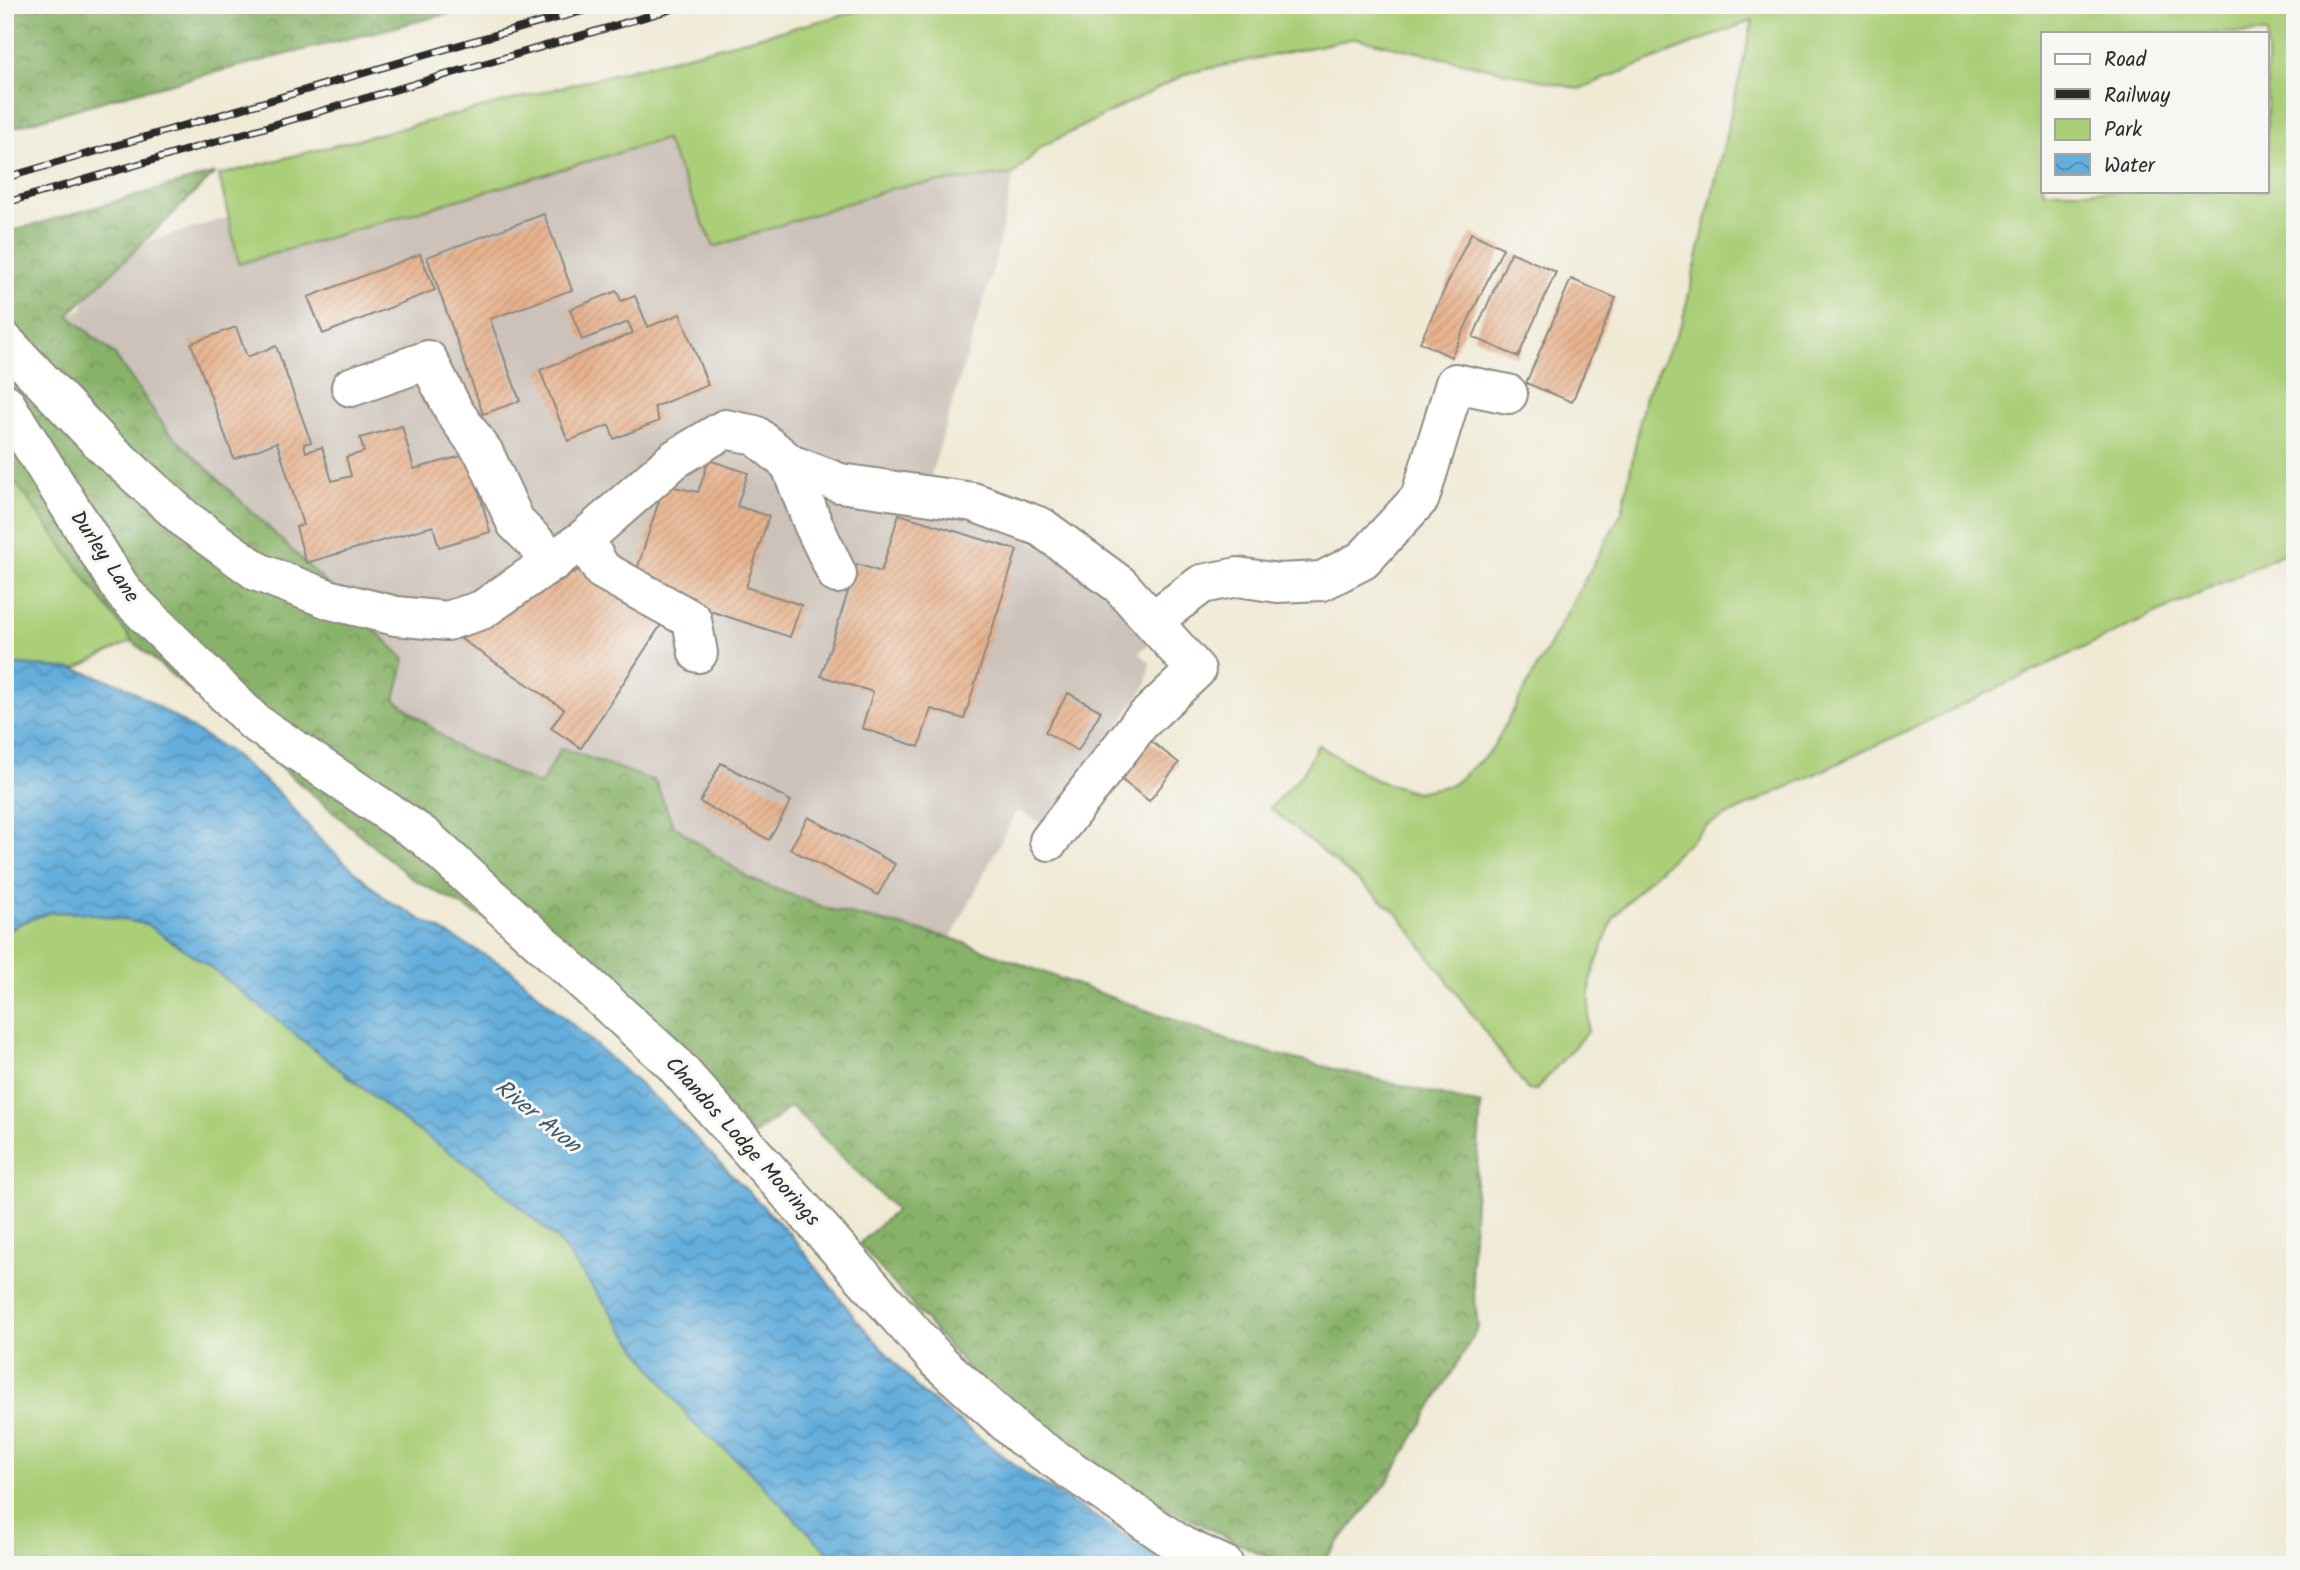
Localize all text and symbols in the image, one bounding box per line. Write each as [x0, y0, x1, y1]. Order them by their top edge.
legend [2041, 32, 2268, 192]
text: Road [2104, 44, 2147, 77]
text: Railway [2104, 80, 2170, 113]
text: Park [2104, 114, 2142, 147]
text: Water [2104, 150, 2156, 183]
street label: Durley Lane [61, 504, 147, 610]
street label: Chandos Lodge Moorings [656, 1050, 828, 1235]
water label: River Avon [486, 1071, 589, 1164]

